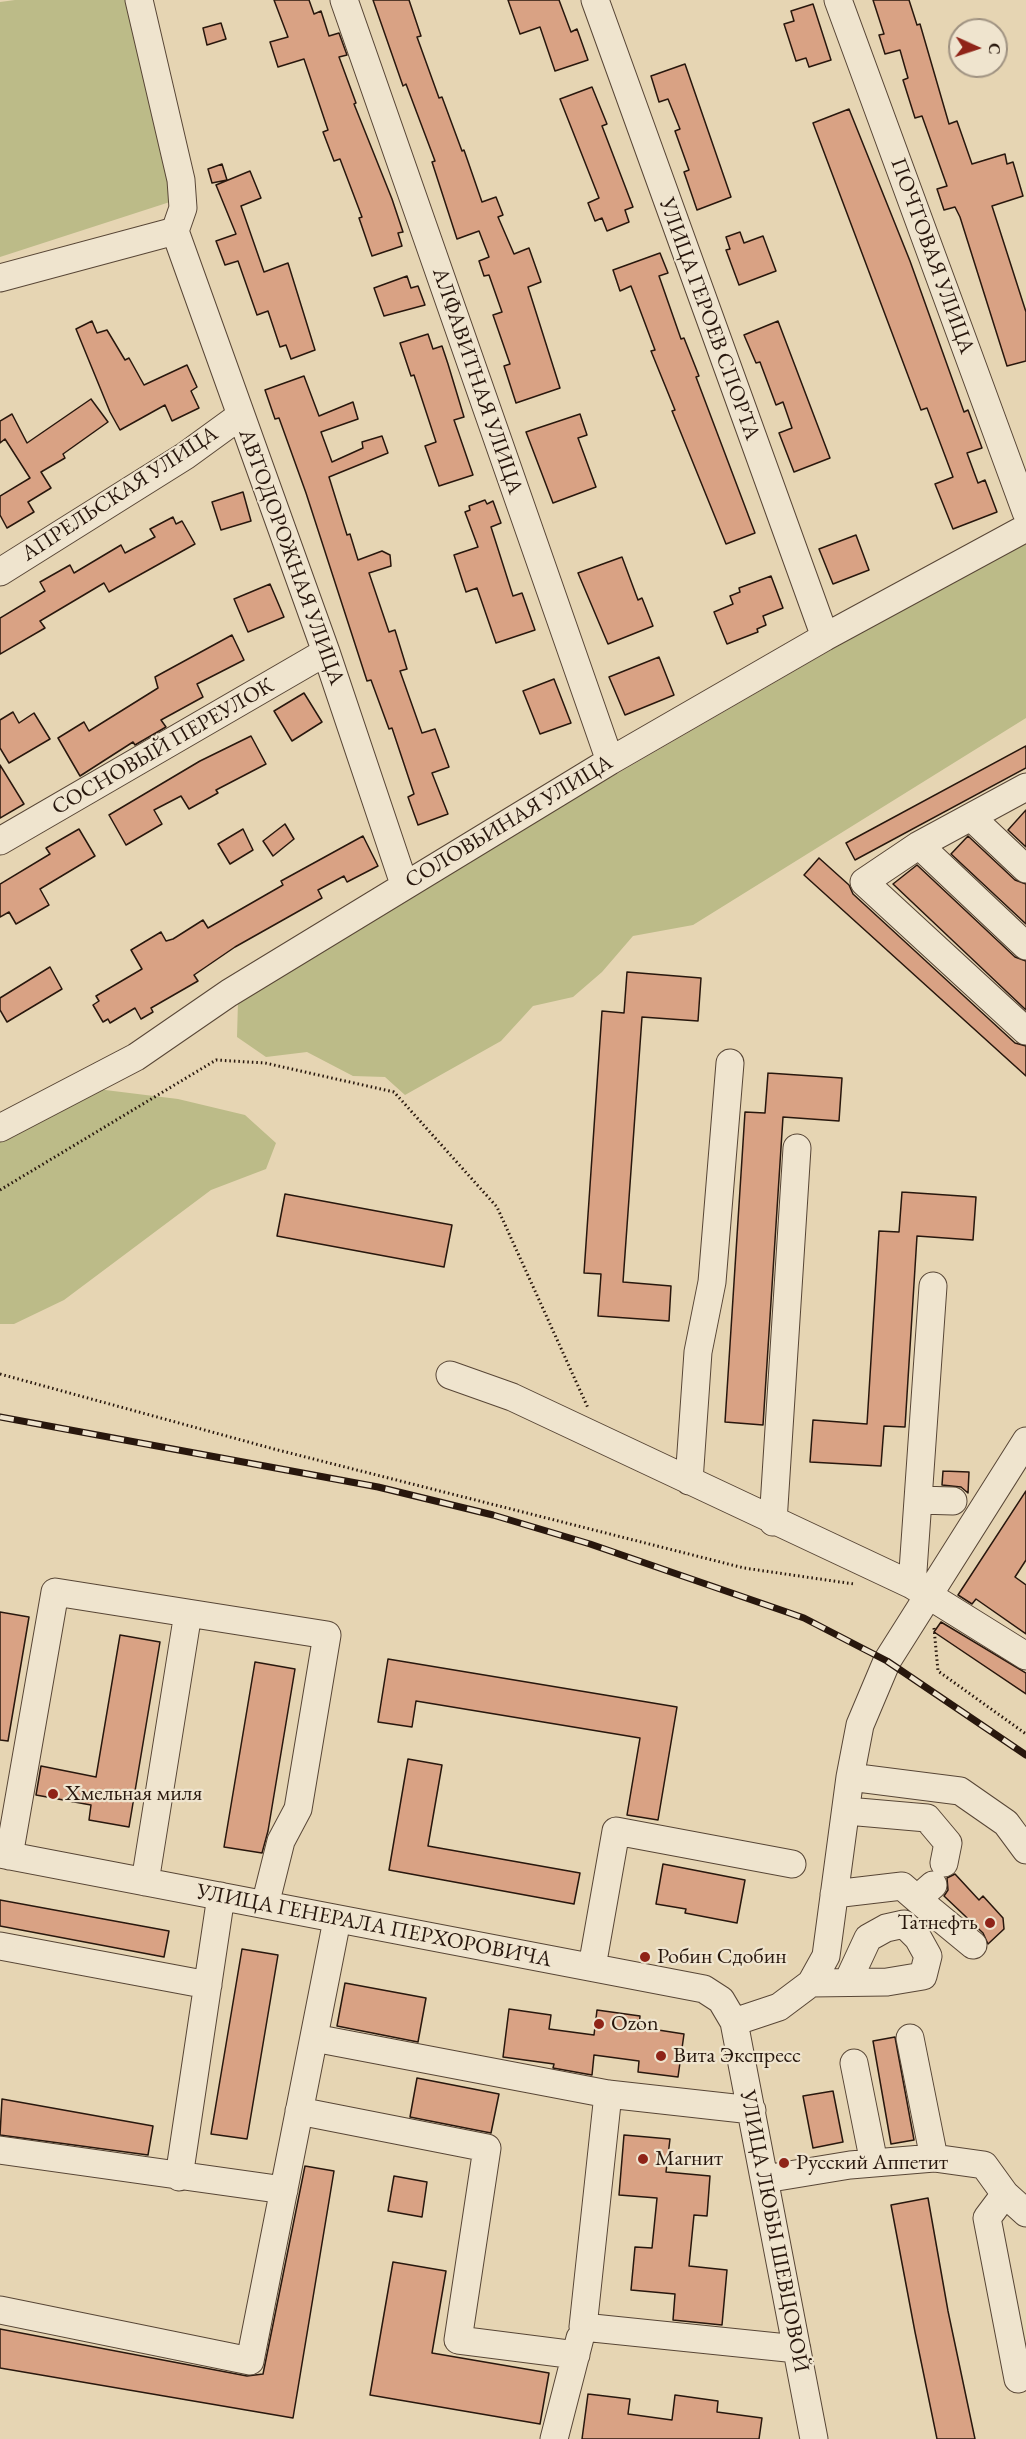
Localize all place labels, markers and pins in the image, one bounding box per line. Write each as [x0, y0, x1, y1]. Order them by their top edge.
place label: Хмельная миля [65, 1781, 202, 1807]
marker: Хмельная миля [46, 1787, 60, 1801]
place label: Татнефть [897, 1910, 978, 1936]
marker: Татнефть [983, 1916, 997, 1930]
place label: Робин Сдобин [657, 1944, 787, 1970]
marker: Робин Сдобин [638, 1950, 652, 1964]
place label: Ozon [611, 2011, 659, 2037]
marker: Ozon [592, 2017, 606, 2031]
place label: Вита Экспресс [673, 2043, 801, 2069]
marker: Вита Экспресс [654, 2049, 668, 2063]
place label: Магнит [655, 2146, 723, 2172]
place label: Русский Аппетит [796, 2150, 948, 2176]
marker: Магнит [636, 2152, 650, 2166]
marker: Русский Аппетит [777, 2156, 791, 2170]

